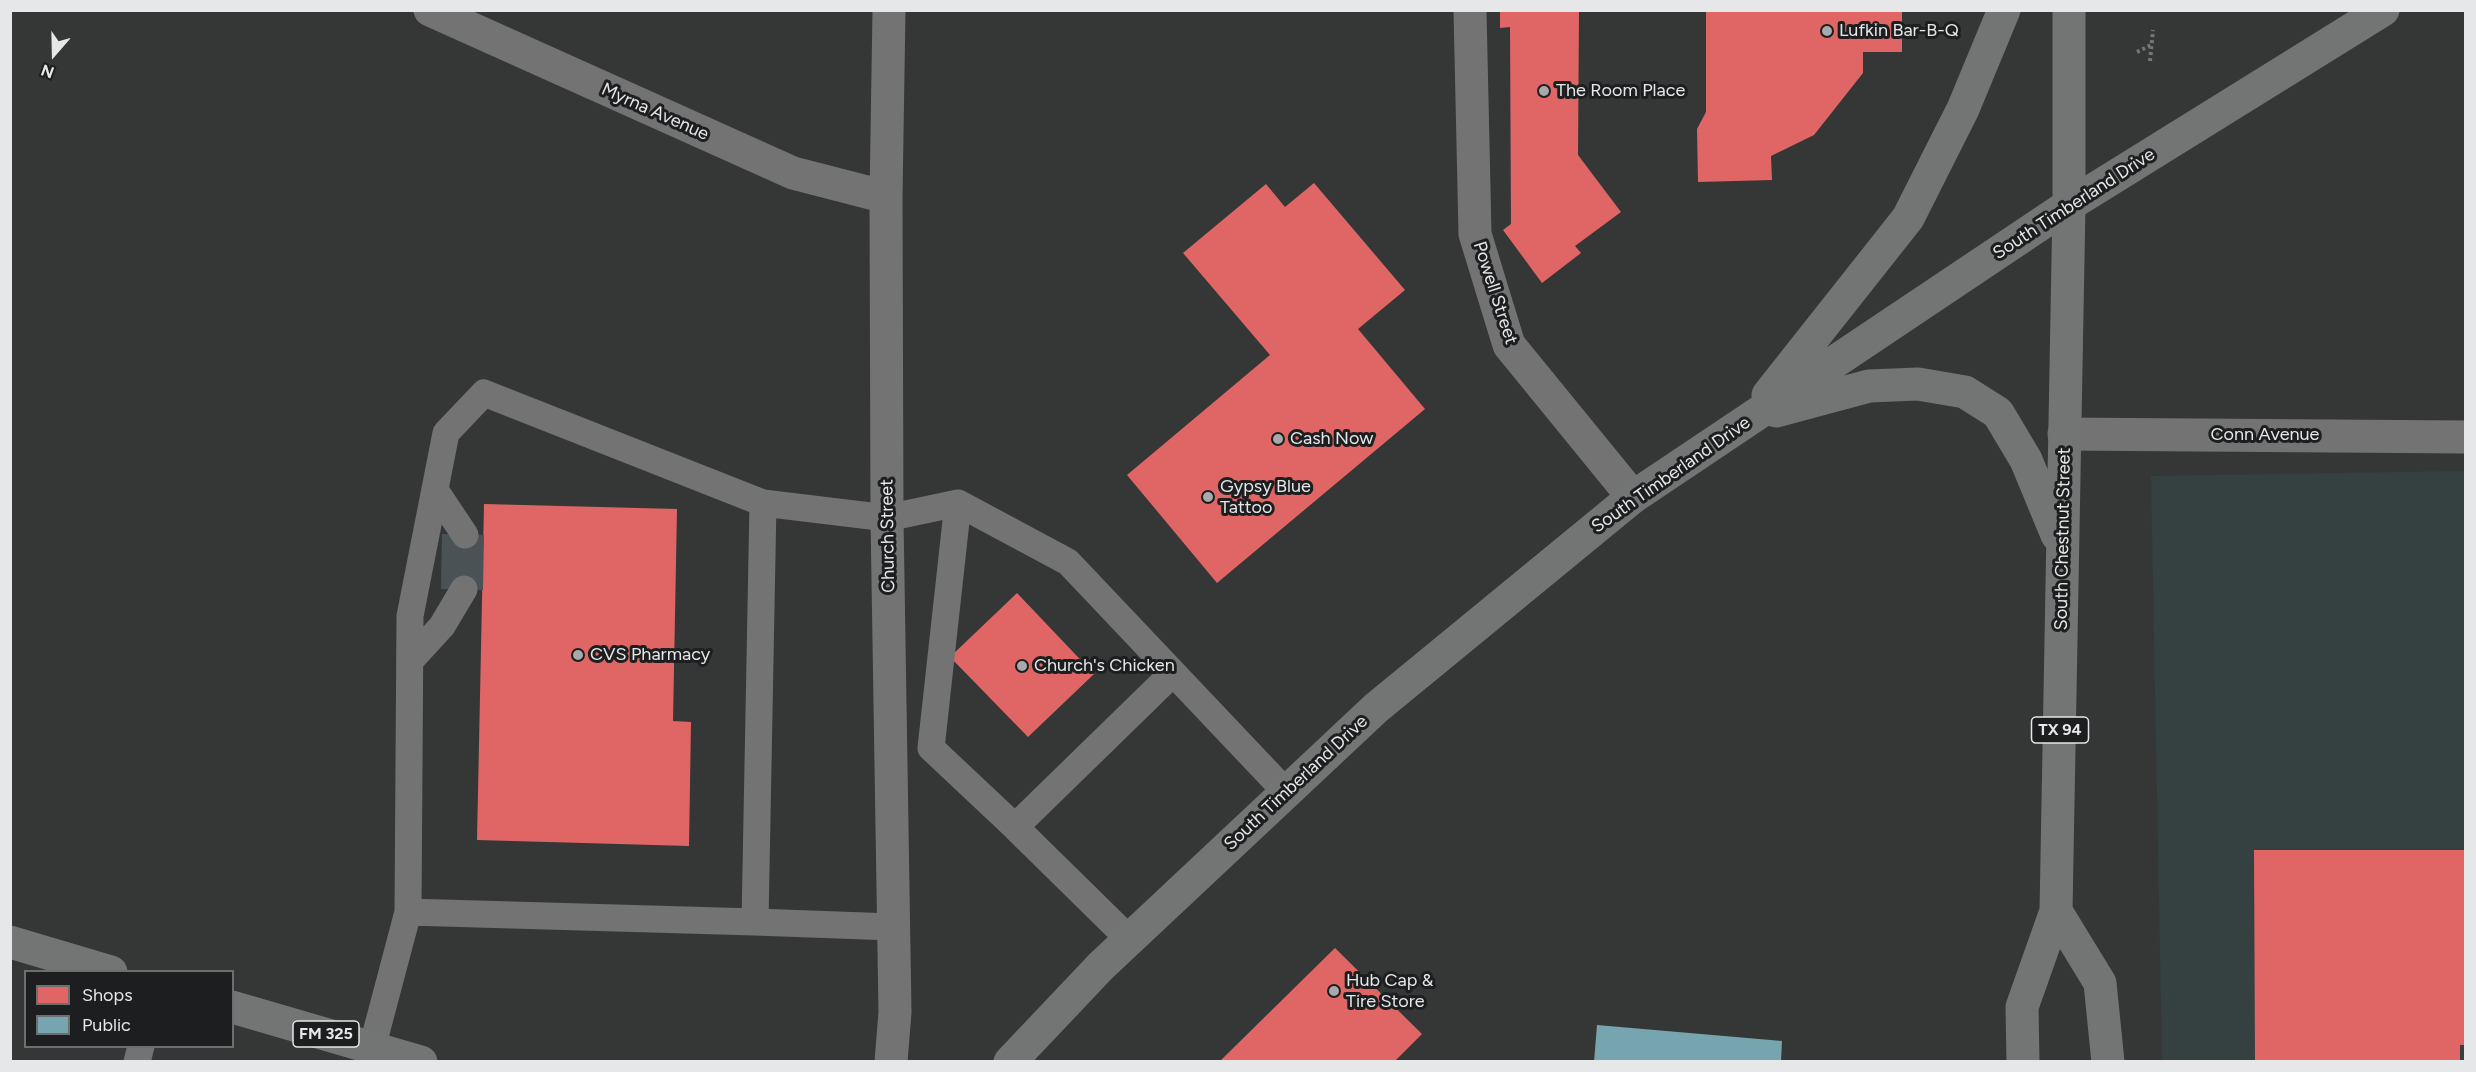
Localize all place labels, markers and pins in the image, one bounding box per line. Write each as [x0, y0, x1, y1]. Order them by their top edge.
place label: Lufkin Bar-B-Q [1839, 20, 1959, 42]
marker: Lufkin Bar-B-Q [1820, 24, 1834, 38]
place label: The Room Place [1556, 80, 1685, 102]
marker: The Room Place [1537, 84, 1551, 98]
place label: Cash Now [1290, 428, 1373, 450]
marker: Cash Now [1271, 432, 1285, 446]
place label: Gypsy Blue Tattoo [1220, 476, 1311, 518]
marker: Gypsy Blue Tattoo [1201, 490, 1215, 504]
place label: CVS Pharmacy [590, 644, 710, 666]
marker: CVS Pharmacy [571, 648, 585, 662]
place label: Church's Chicken [1034, 655, 1175, 677]
marker: Church's Chicken [1015, 659, 1029, 673]
place label: Hub Cap & Tire Store [1346, 970, 1433, 1012]
marker: Hub Cap & Tire Store [1327, 984, 1341, 998]

